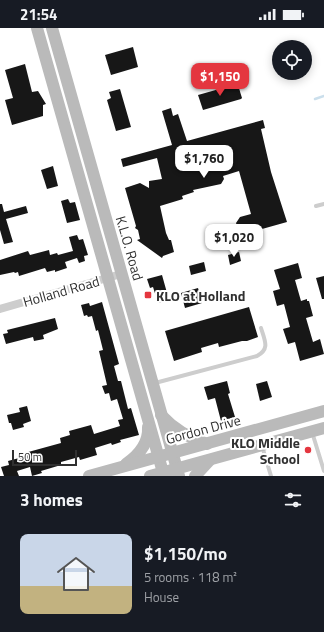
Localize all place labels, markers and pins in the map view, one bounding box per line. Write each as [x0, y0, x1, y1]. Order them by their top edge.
pin: $1,150 [187, 63, 253, 97]
pin: $1,760 [171, 145, 237, 179]
pin: $1,020 [201, 224, 267, 258]
place label: KLO at Holland [156, 285, 245, 306]
marker: KLO at Holland [143, 290, 153, 300]
place label: KLO Middle School [231, 432, 300, 469]
marker: KLO Middle School [303, 445, 313, 455]

